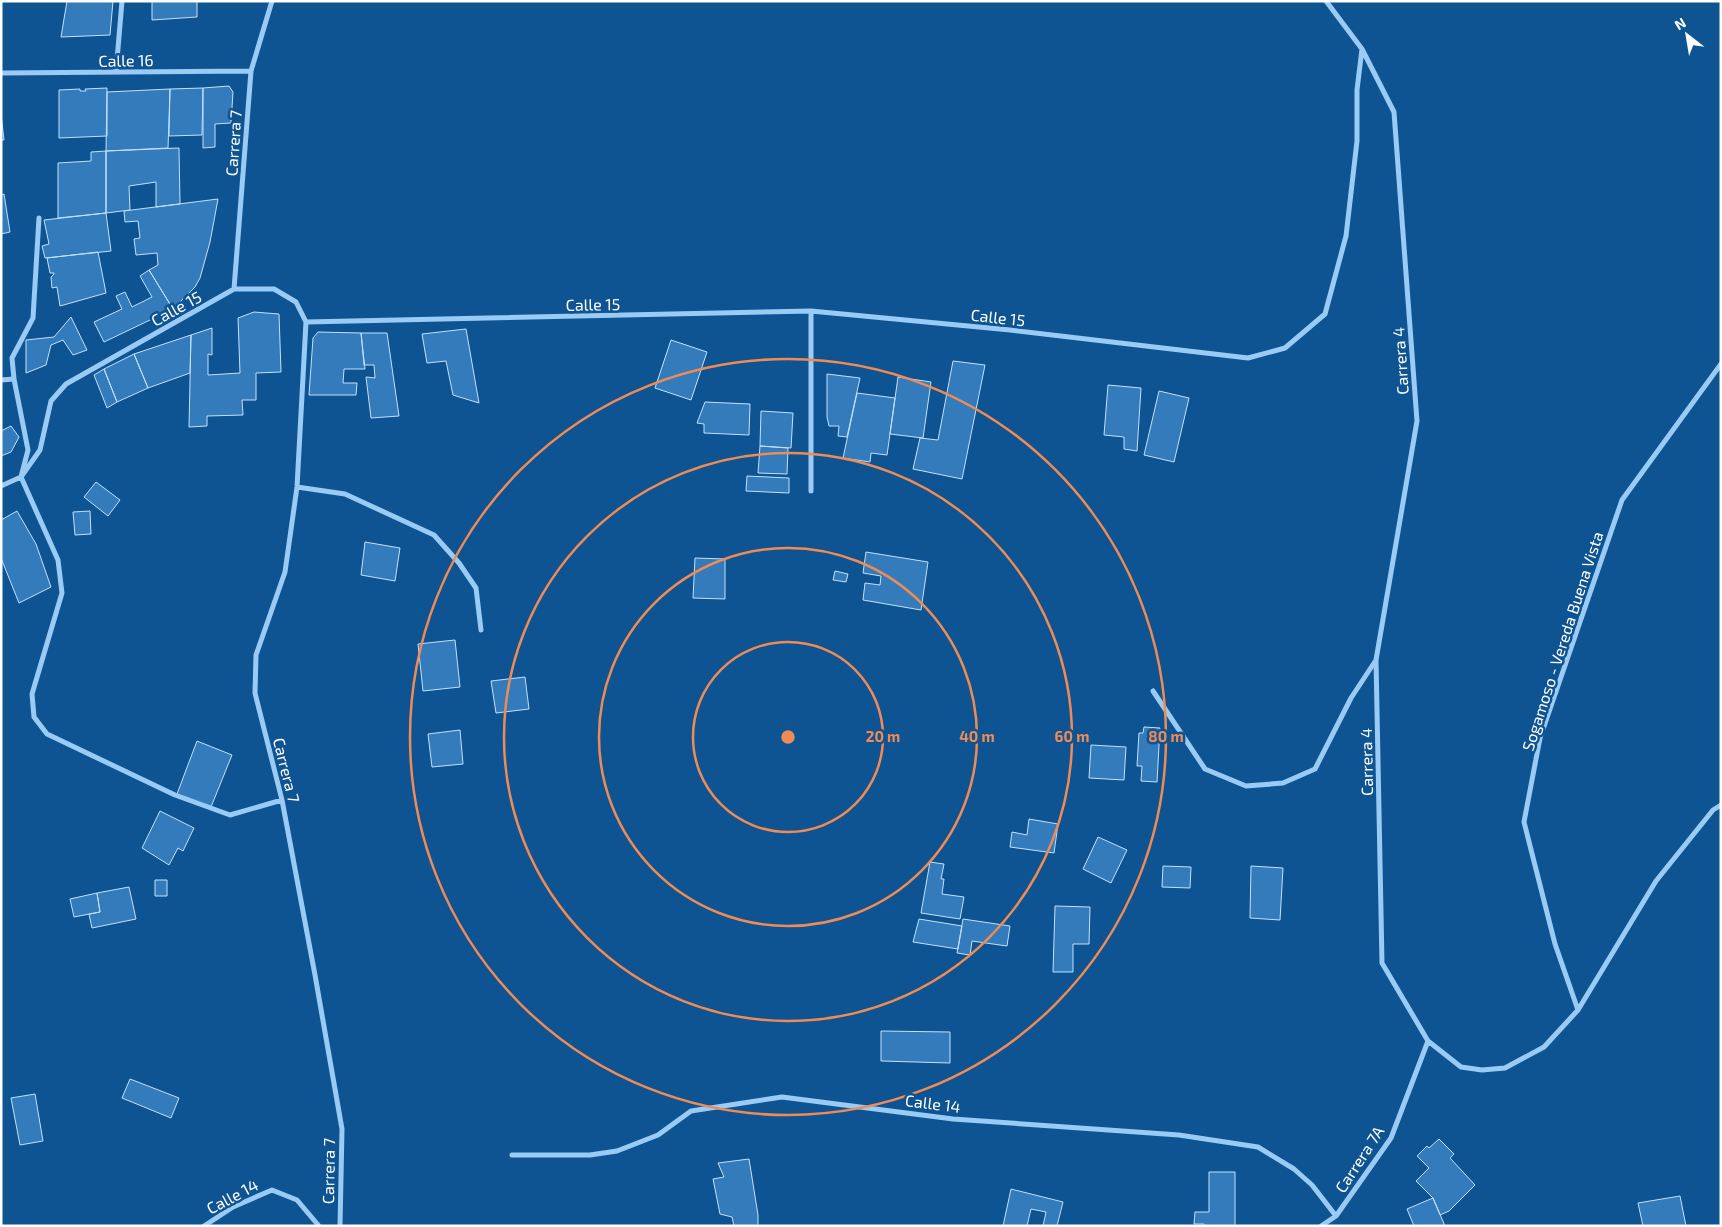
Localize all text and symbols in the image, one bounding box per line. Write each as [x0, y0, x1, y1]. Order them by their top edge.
north arrow [1662, 10, 1712, 60]
text: N [1671, 14, 1689, 33]
street label: Calle 16 [98, 50, 154, 70]
street label: Carrera 7 [221, 109, 245, 177]
street label: Calle 15 [148, 286, 204, 330]
street label: Calle 15 [566, 294, 620, 314]
street label: Calle 15 [970, 305, 1026, 329]
street label: Carrera 4 [1388, 326, 1412, 395]
street label: Sogamoso - Vereda Buena Vista [1517, 529, 1607, 753]
text: 20 m [866, 727, 900, 745]
text: 40 m [959, 727, 995, 745]
text: 60 m [1055, 727, 1089, 745]
text: 80 m [1148, 727, 1184, 745]
centre of rings [779, 728, 797, 746]
street label: Carrera 4 [1356, 728, 1376, 796]
street label: Carrera 7 [270, 736, 304, 804]
street label: Calle 14 [904, 1090, 962, 1116]
street label: Carrera 7A [1330, 1122, 1388, 1196]
street label: Carrera 7 [318, 1138, 338, 1204]
street label: Calle 14 [203, 1174, 261, 1217]

